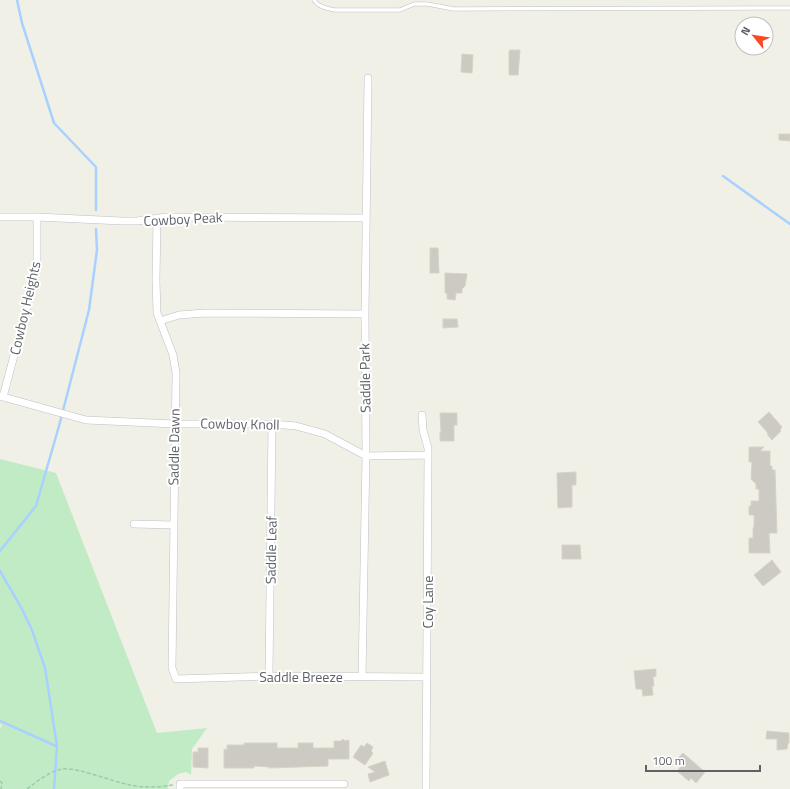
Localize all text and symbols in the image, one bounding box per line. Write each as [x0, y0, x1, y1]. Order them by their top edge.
north arrow [734, 16, 774, 56]
text: N [737, 24, 754, 38]
street label: Cowboy Peak [143, 206, 223, 231]
street label: Cowboy Heights [4, 259, 45, 357]
street label: Saddle Park [353, 343, 376, 413]
street label: Saddle Dawn [162, 408, 185, 486]
street label: Cowboy Knoll [200, 412, 280, 435]
street label: Saddle Leaf [259, 515, 282, 584]
street label: Coy Lane [417, 576, 438, 628]
street label: Saddle Breeze [259, 666, 343, 687]
scale bar [646, 747, 760, 773]
text: 100 m [652, 751, 685, 770]

